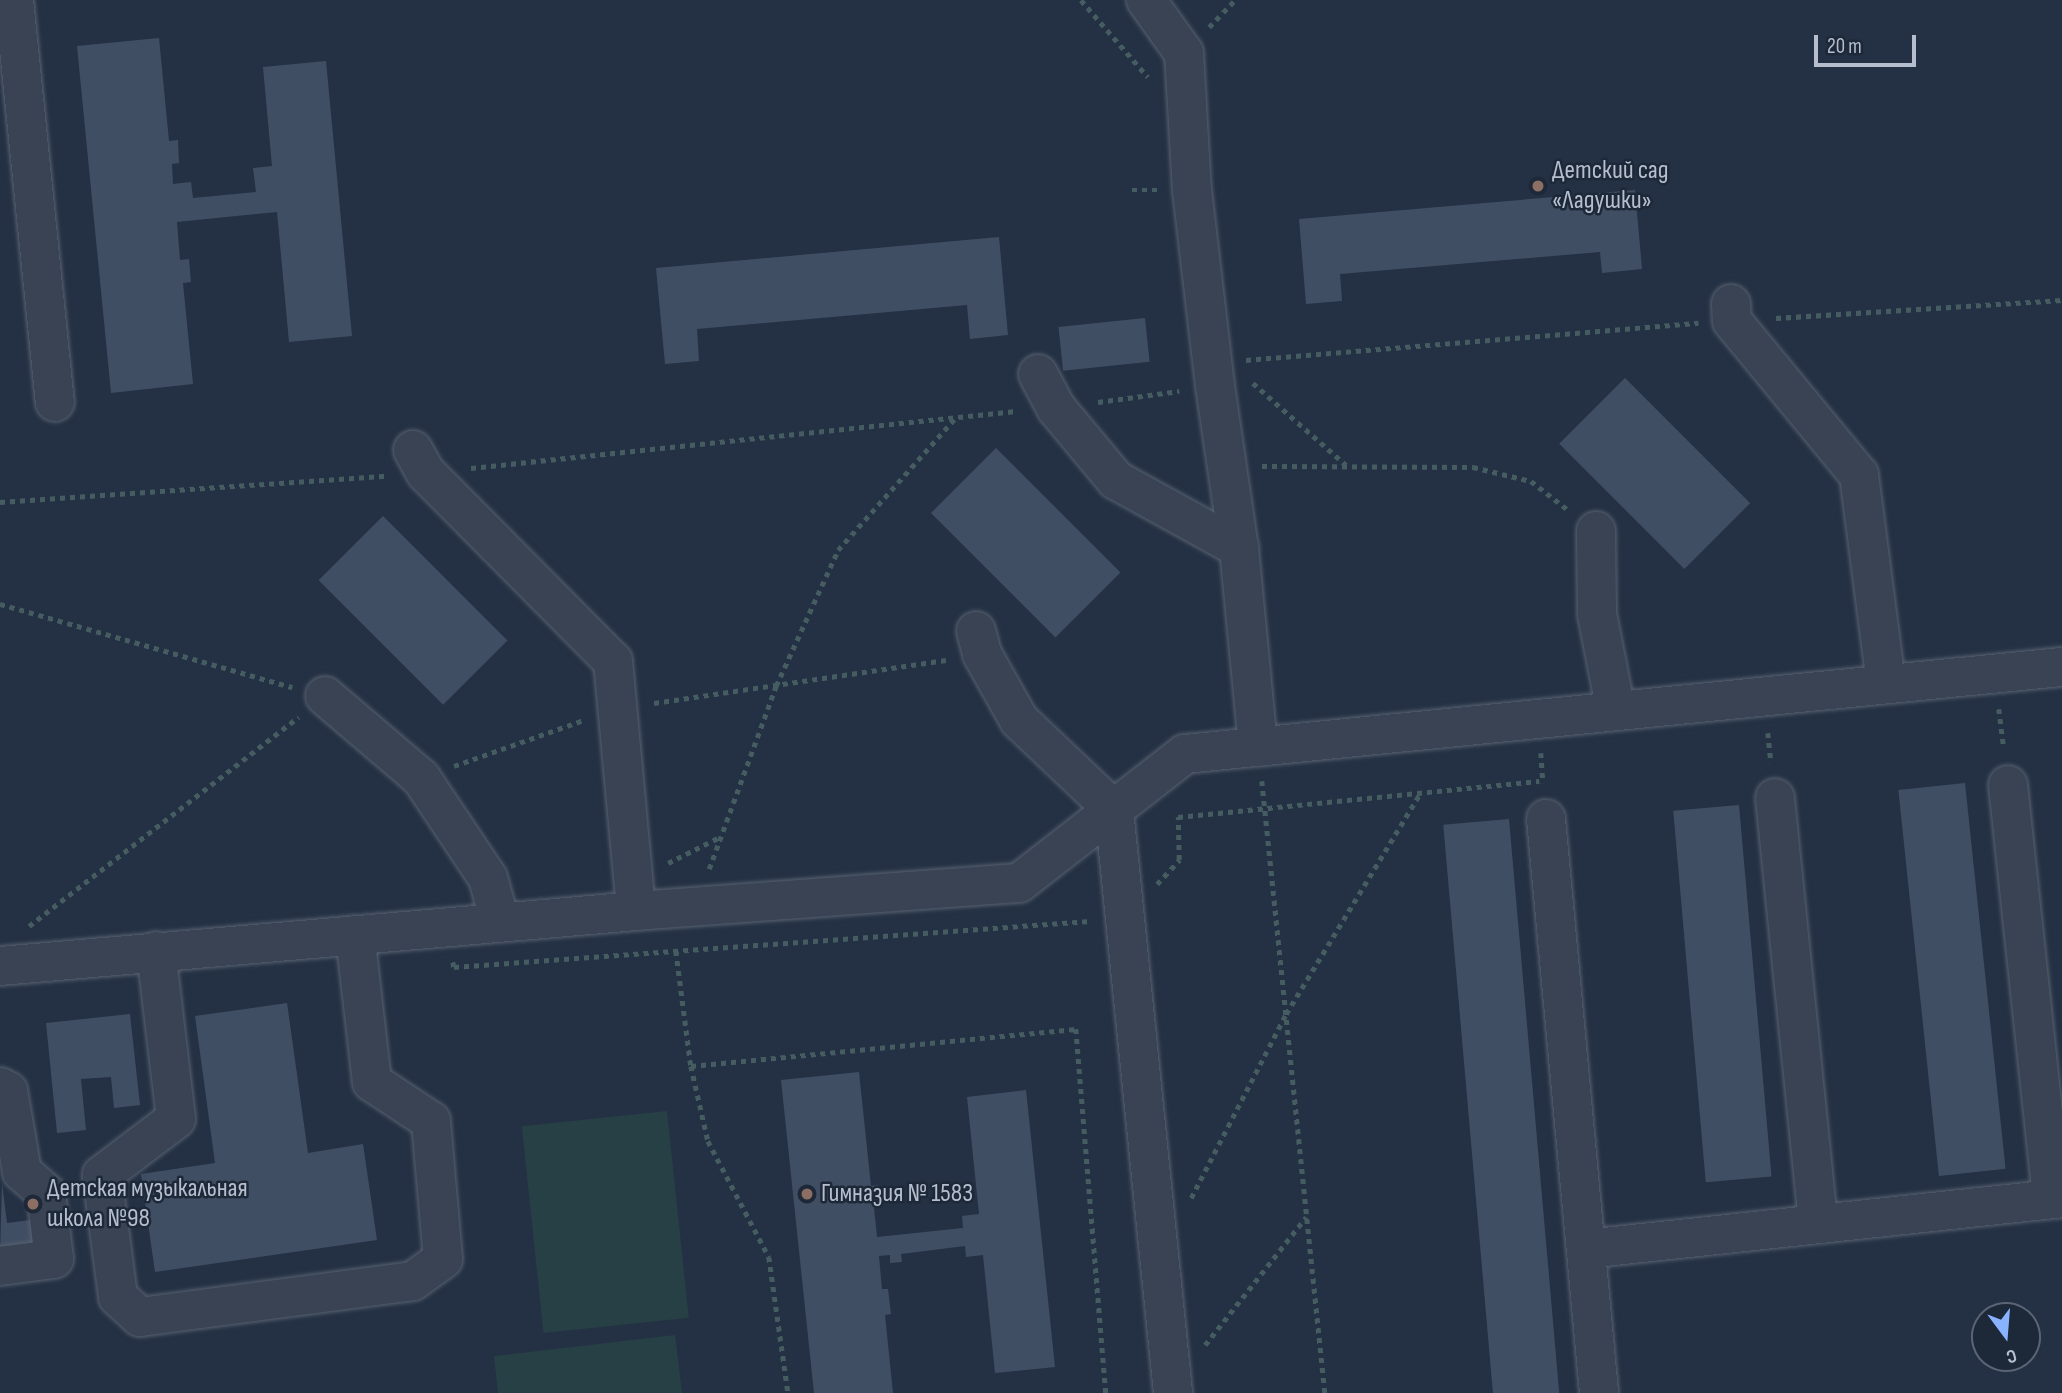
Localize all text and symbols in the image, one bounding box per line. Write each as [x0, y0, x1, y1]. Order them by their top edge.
scale bar [1817, 21, 1918, 65]
text: 20 m [1827, 34, 1862, 59]
place label: Детский сад «Ладушки» [1552, 155, 1669, 216]
marker: Детский сад «Ладушки» [1530, 178, 1546, 194]
place label: Детская музыкальная школа №98 [47, 1173, 248, 1234]
place label: Гимназия № 1583 [821, 1178, 973, 1210]
marker: Гимназия № 1583 [799, 1186, 815, 1202]
marker: Детская музыкальная школа №98 [25, 1196, 41, 1212]
north arrow [1971, 1302, 2041, 1372]
text: С [2004, 1343, 2019, 1368]

